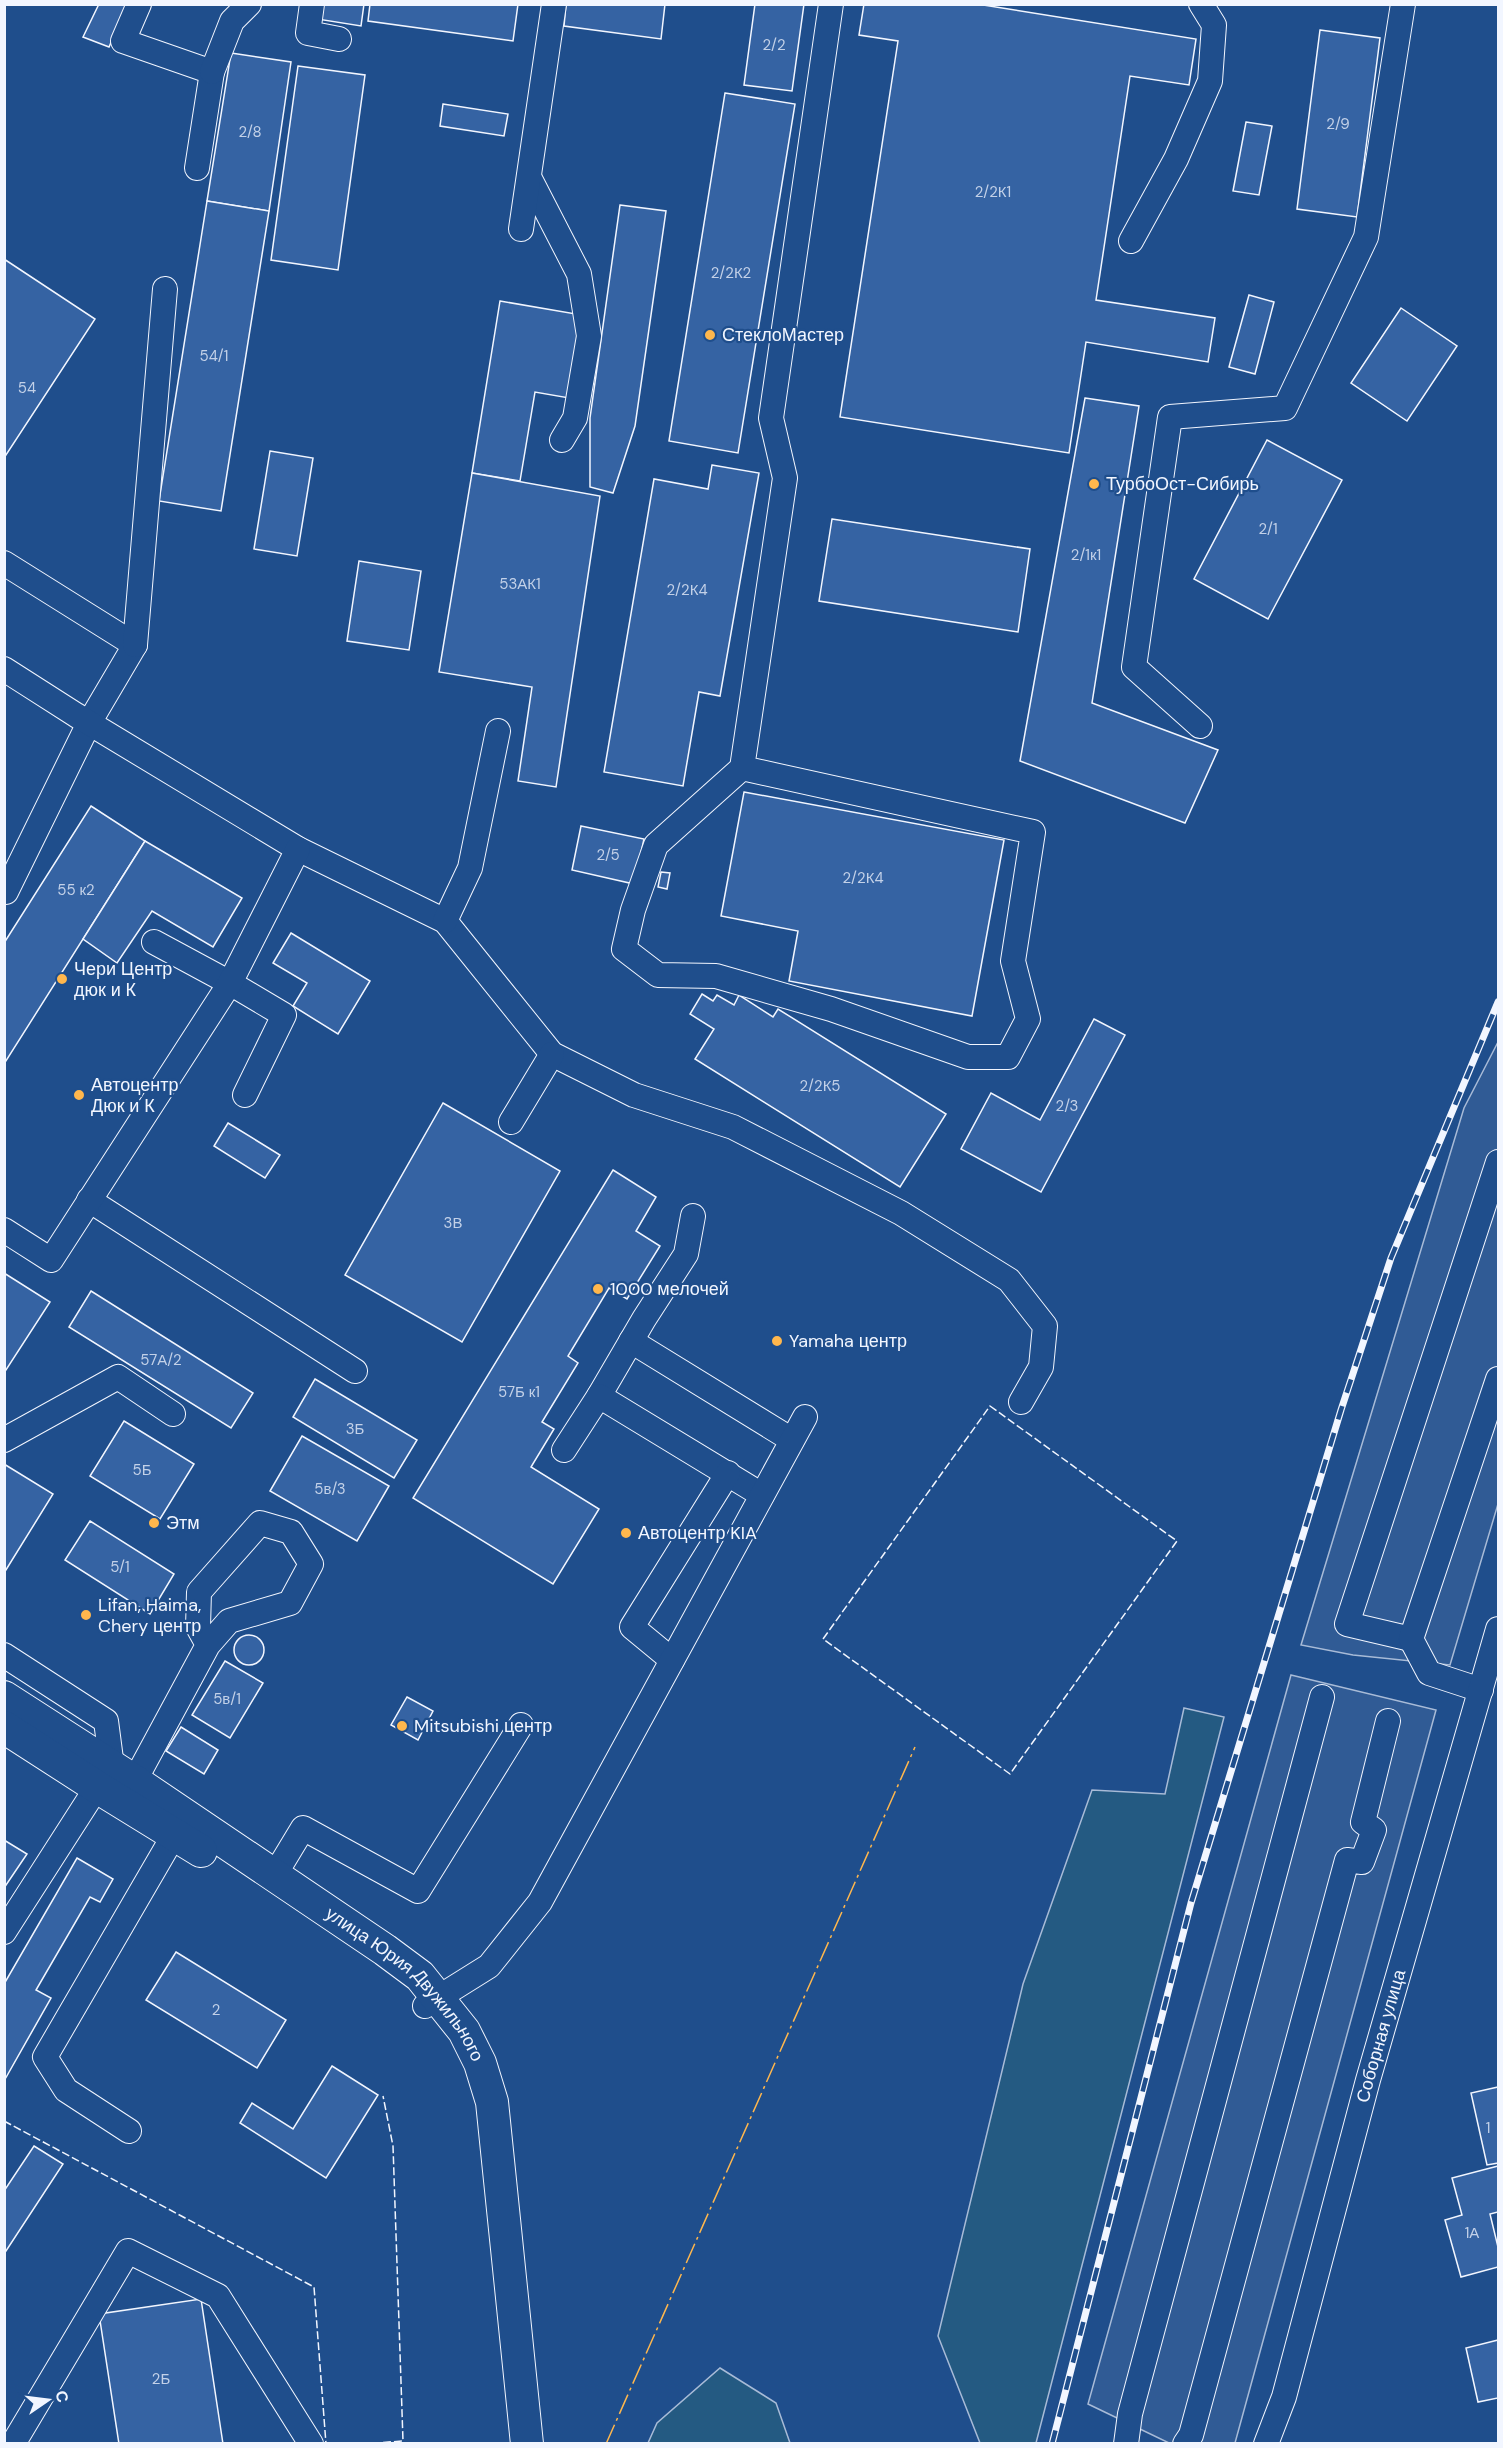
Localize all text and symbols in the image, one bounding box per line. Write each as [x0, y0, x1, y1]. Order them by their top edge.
house number: 2/2 [762, 35, 786, 55]
house number: 2/9 [1326, 114, 1350, 134]
house number: 2/8 [238, 122, 262, 142]
house number: 2/2К1 [975, 182, 1011, 202]
house number: 2/2К2 [711, 263, 751, 283]
place label: СтеклоМастер [722, 323, 844, 347]
marker: СтеклоМастер [703, 328, 717, 342]
house number: 54/1 [200, 346, 228, 366]
house number: 54 [18, 378, 36, 398]
place label: ТурбоОст-Сибирь [1106, 472, 1259, 496]
marker: ТурбоОст-Сибирь [1087, 477, 1101, 491]
house number: 2/1 [1258, 519, 1278, 539]
house number: 2/1к1 [1071, 545, 1101, 565]
house number: 53АК1 [499, 574, 541, 594]
house number: 2/2К4 [666, 580, 708, 600]
house number: 2/5 [596, 845, 620, 865]
house number: 2/2К4 [842, 868, 884, 888]
house number: 55 к2 [57, 880, 95, 900]
place label: Чери Центр дюк и К [74, 957, 172, 1002]
marker: Чери Центр дюк и К [55, 972, 69, 986]
place label: Автоцентр Дюк и К [91, 1073, 179, 1118]
house number: 2/2К5 [799, 1076, 841, 1096]
marker: Автоцентр Дюк и К [72, 1088, 86, 1102]
house number: 2/3 [1056, 1096, 1078, 1116]
house number: 3В [444, 1213, 462, 1233]
place label: 1000 мелочей [610, 1277, 729, 1301]
marker: 1000 мелочей [591, 1282, 605, 1296]
place label: Yamaha центр [789, 1329, 907, 1353]
marker: Yamaha центр [770, 1334, 784, 1348]
house number: 57А/2 [140, 1350, 182, 1370]
house number: 57Б к1 [498, 1382, 540, 1402]
house number: 3Б [346, 1419, 365, 1439]
house number: 5Б [133, 1460, 152, 1480]
house number: 5в/3 [314, 1479, 346, 1499]
place label: Этм [166, 1511, 200, 1535]
marker: Этм [147, 1516, 161, 1530]
place label: Автоцентр KIA [638, 1521, 757, 1545]
marker: Автоцентр KIA [619, 1526, 633, 1540]
house number: 5/1 [110, 1557, 130, 1577]
place label: Lifan, Haima, Chery центр [98, 1593, 201, 1638]
marker: Lifan, Haima, Chery центр [79, 1608, 93, 1622]
house number: 5в/1 [213, 1689, 241, 1709]
place label: Mitsubishi центр [414, 1714, 552, 1738]
marker: Mitsubishi центр [395, 1719, 409, 1733]
street label: улица Юрия Двужильного [321, 1901, 489, 2065]
street label: Соборная улица [1351, 1966, 1411, 2105]
house number: 2 [212, 2000, 220, 2020]
house number: 1 [1486, 2118, 1490, 2138]
house number: 1А [1465, 2223, 1479, 2243]
house number: 2Б [152, 2369, 170, 2389]
north arrow [18, 2370, 78, 2430]
text: С [50, 2388, 74, 2405]

